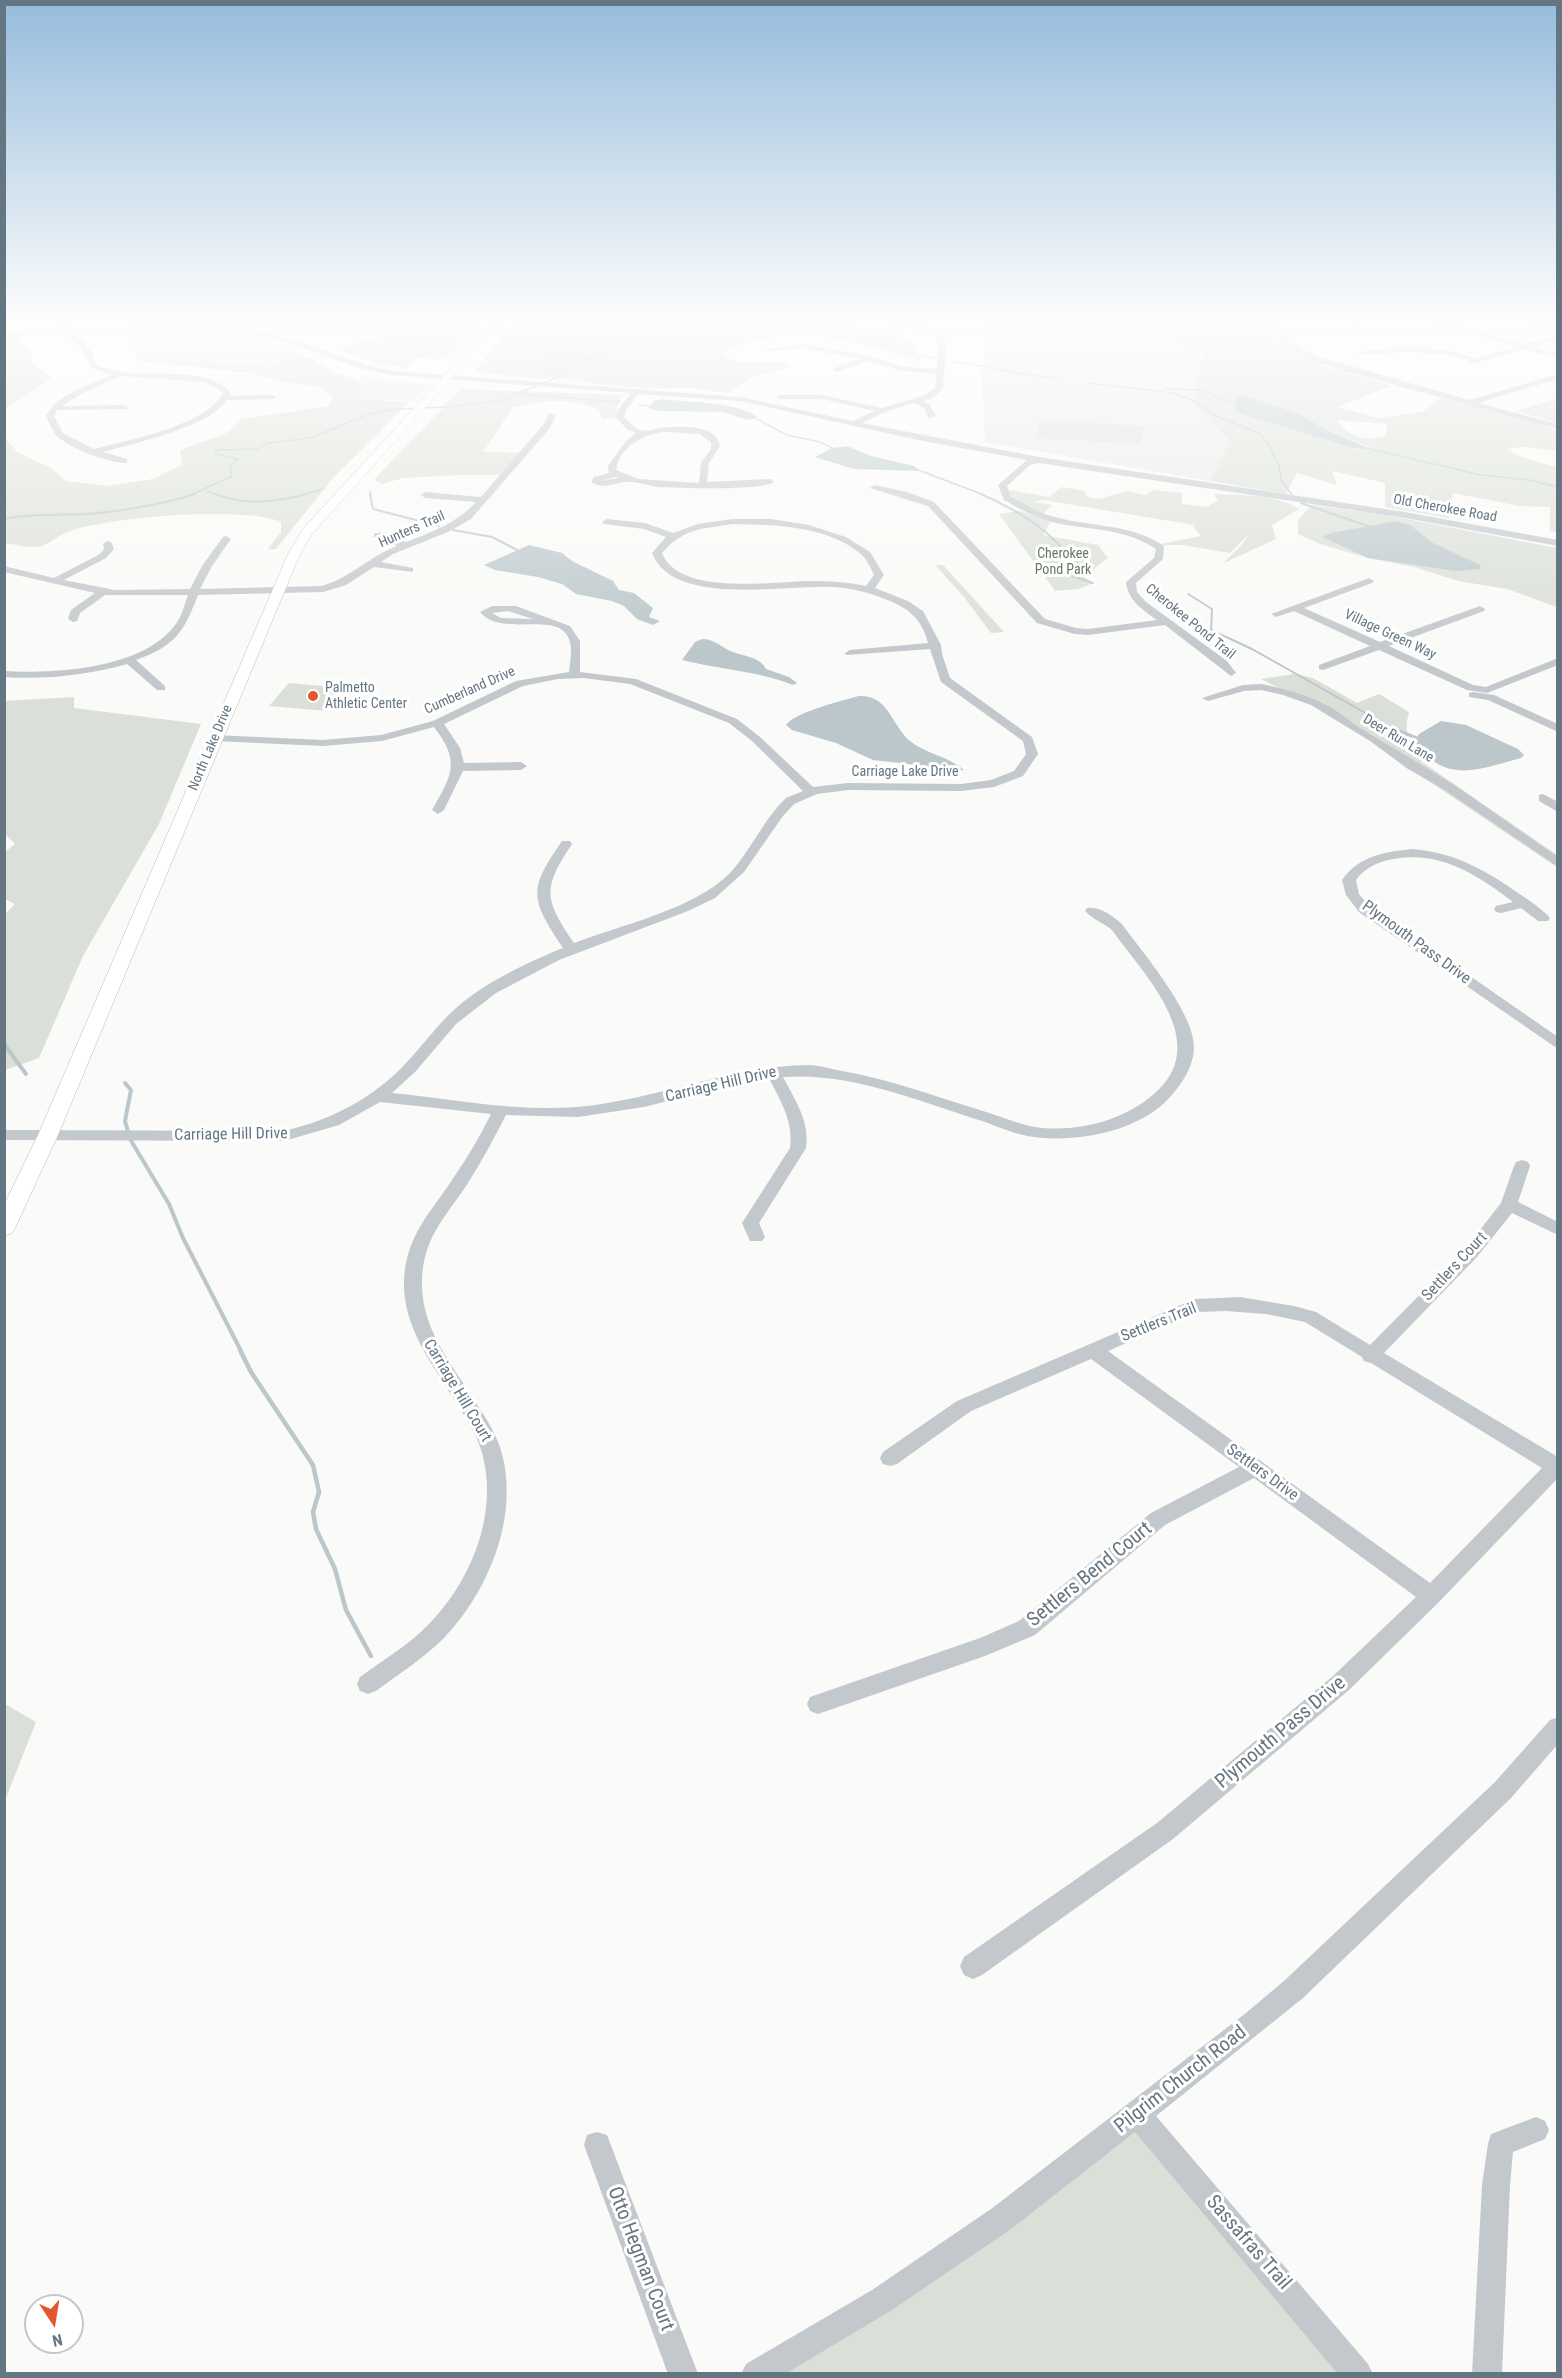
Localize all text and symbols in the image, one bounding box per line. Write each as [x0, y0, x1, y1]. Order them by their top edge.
street label: Old Cherokee Road [1392, 492, 1498, 526]
street label: Hunters Trail [376, 508, 448, 552]
park label: Cherokee Pond Park [1035, 546, 1091, 578]
street label: Cherokee Pond Trail [1142, 581, 1238, 663]
street label: Village Green Way [1341, 606, 1439, 664]
street label: Cumberland Drive [422, 663, 518, 719]
place label: Palmetto Athletic Center [325, 680, 407, 712]
marker: Palmetto Athletic Center [306, 689, 320, 703]
street label: North Lake Drive [185, 703, 237, 793]
street label: Deer Run Lane [1360, 711, 1436, 767]
street label: Carriage Lake Drive [851, 764, 959, 780]
street label: Plymouth Pass Drive [1358, 897, 1474, 989]
street label: Carriage Hill Drive [664, 1063, 778, 1107]
street label: Carriage Hill Drive [174, 1124, 288, 1146]
street label: Settlers Court [1418, 1229, 1492, 1305]
street label: Settlers Trail [1119, 1299, 1199, 1347]
street label: Carriage Hill Court [419, 1336, 495, 1446]
street label: Settlers Drive [1222, 1440, 1302, 1506]
street label: Settlers Bend Court [1023, 1517, 1157, 1633]
street label: Plymouth Pass Drive [1211, 1672, 1351, 1794]
street label: Pilgrim Church Road [1110, 2021, 1252, 2139]
street label: Otto Hegman Court [601, 2184, 679, 2334]
street label: Sassafras Trail [1200, 2191, 1296, 2295]
north arrow [24, 2294, 84, 2354]
text: N [51, 2330, 64, 2350]

